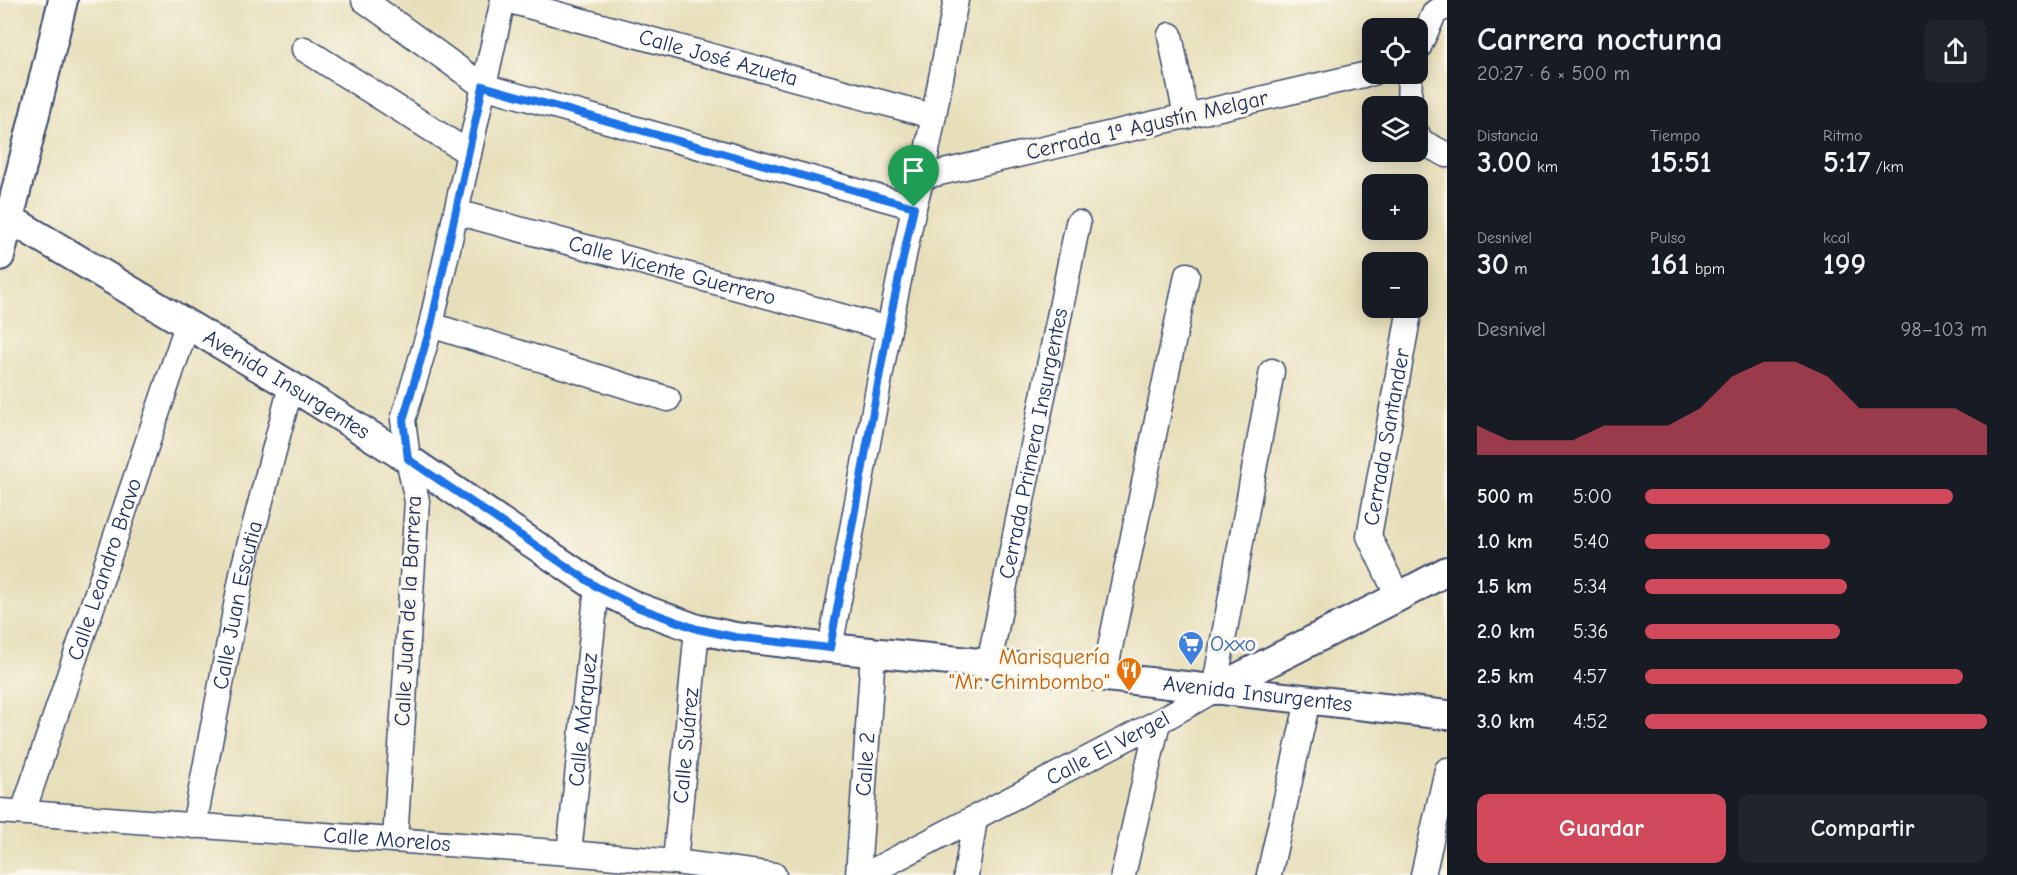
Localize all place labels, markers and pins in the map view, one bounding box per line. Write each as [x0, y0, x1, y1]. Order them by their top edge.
pin [888, 145, 939, 207]
supermarket icon: Oxxo [1176, 629, 1206, 667]
place label: Oxxo [1210, 631, 1256, 657]
place label: Marisquería "Mr. Chimbombo" [949, 644, 1110, 695]
restaurant icon: Marisquería "Mr. Chimbombo" [1114, 655, 1144, 693]

